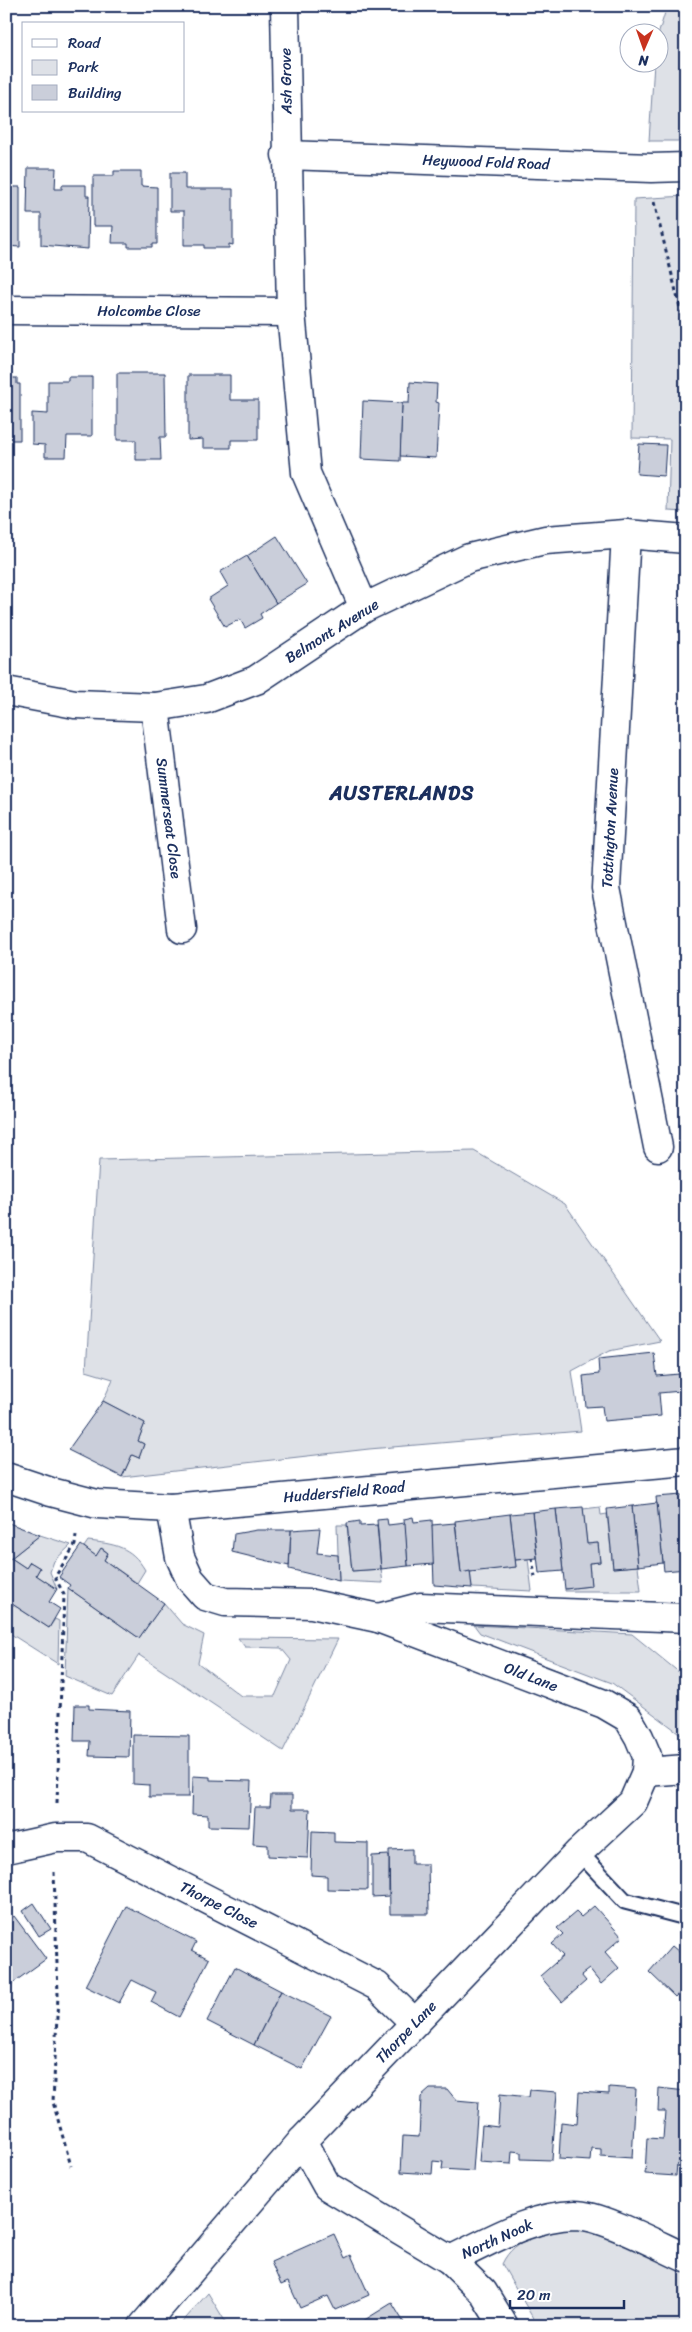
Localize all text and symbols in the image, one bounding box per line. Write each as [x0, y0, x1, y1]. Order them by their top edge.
legend [22, 22, 185, 112]
north arrow [620, 22, 670, 72]
text: Road [68, 30, 101, 56]
street label: Ash Grove [272, 47, 300, 115]
text: N [638, 48, 650, 73]
text: Park [68, 54, 99, 80]
text: Building [68, 80, 122, 106]
street label: Heywood Fold Road [422, 147, 551, 177]
street label: Holcombe Close [97, 298, 201, 324]
street label: Belmont Avenue [280, 591, 385, 670]
street label: Summerseat Close [149, 756, 189, 880]
street label: Tottington Avenue [594, 767, 626, 889]
district label: AUSTERLANDS [328, 776, 475, 811]
street label: Huddersfield Road [282, 1474, 407, 1510]
street label: Old Lane [500, 1655, 562, 1699]
street label: Thorpe Close [175, 1874, 263, 1936]
street label: Thorpe Lane [369, 1994, 443, 2070]
street label: North Nook [457, 2211, 538, 2266]
scale bar [510, 2277, 623, 2309]
text: 20 m [517, 2282, 551, 2308]

